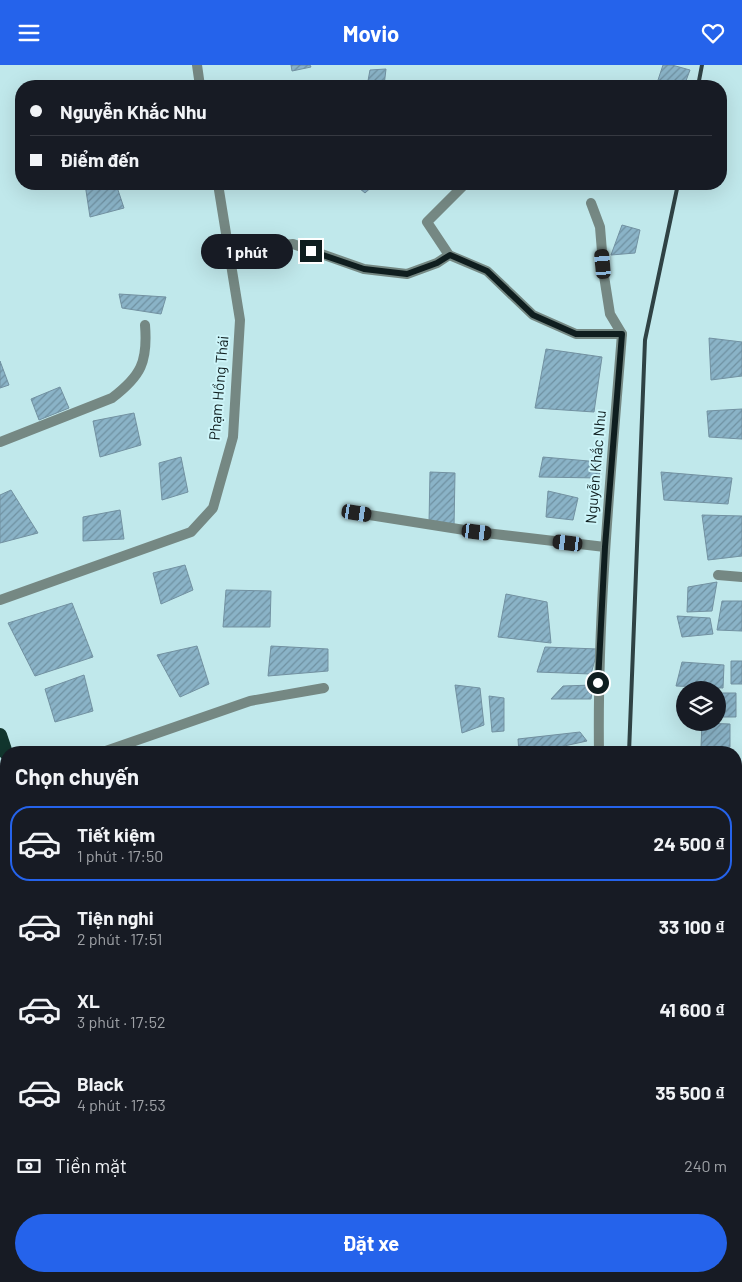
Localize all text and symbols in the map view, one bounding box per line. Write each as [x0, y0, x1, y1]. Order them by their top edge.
icon: menu [15, 19, 43, 47]
icon: heart [699, 19, 727, 47]
text: Movio [343, 20, 399, 46]
text: Nguyễn Khắc Nhu [60, 100, 207, 123]
text: Điểm đến [60, 148, 139, 171]
callout: 1 phút [201, 233, 294, 269]
route end [300, 240, 322, 262]
text: 1 phút [226, 242, 268, 261]
car [594, 248, 611, 280]
street label: Phạm Hồng Thái [204, 335, 232, 441]
street label: Nguyễn Khắc Nhu [581, 409, 609, 524]
car [341, 503, 372, 523]
car [461, 523, 492, 541]
car [552, 534, 583, 552]
route start [587, 672, 609, 694]
map controls [676, 681, 726, 731]
button: layers [676, 681, 726, 731]
text: Chọn chuyến [15, 763, 139, 789]
icon: car [17, 821, 62, 866]
text: Tiết kiệm [77, 823, 155, 846]
text: 24 500 ₫ [654, 832, 725, 855]
text: 1 phút · 17:50 [77, 846, 163, 865]
icon: car [17, 904, 62, 949]
text: Tiện nghi [77, 906, 154, 929]
text: 33 100 ₫ [659, 915, 725, 938]
text: 2 phút · 17:51 [77, 929, 162, 948]
icon: car [17, 987, 62, 1032]
text: XL [77, 989, 100, 1012]
text: 41 600 ₫ [659, 998, 725, 1021]
text: 3 phút · 17:52 [77, 1012, 165, 1031]
icon: car [17, 1070, 62, 1115]
text: Black [77, 1072, 124, 1095]
text: 35 500 ₫ [655, 1081, 725, 1104]
text: 4 phút · 17:53 [77, 1095, 166, 1114]
icon: cash [15, 1152, 43, 1180]
text: Tiền mặt [55, 1154, 127, 1177]
text: 240 m [684, 1156, 727, 1175]
button: Đặt xe [15, 1214, 727, 1272]

